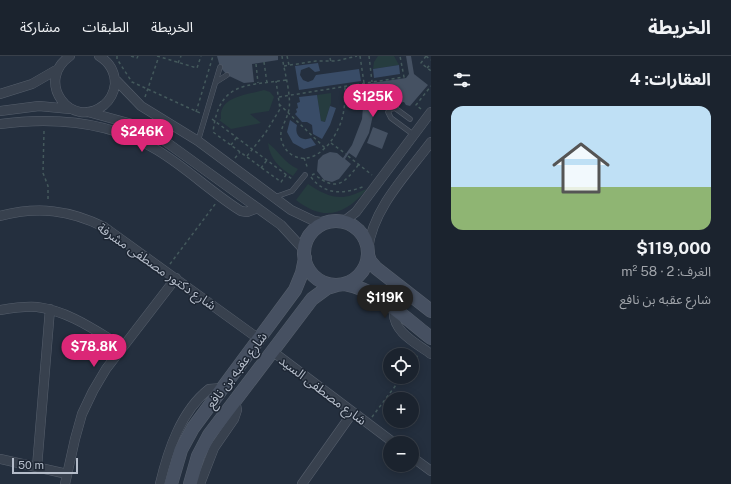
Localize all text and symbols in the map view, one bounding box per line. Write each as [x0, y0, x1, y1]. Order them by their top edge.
text: الخريطة [648, 16, 711, 38]
text: مشاركة [20, 19, 60, 35]
text: الطبقات [82, 19, 129, 35]
text: الخريطة [151, 19, 193, 35]
icon: filters [451, 69, 473, 91]
text: العقارات: 4 [629, 69, 711, 89]
pin: $125K [345, 84, 401, 118]
text: $125K [353, 89, 393, 104]
pin: $246K [114, 119, 170, 153]
text: $246K [120, 124, 164, 139]
icon: home [545, 132, 617, 204]
street label: شارع دكتور مصطفى مشرفة [93, 220, 219, 316]
text: $119,000 [636, 238, 711, 258]
text: الغرف: 2 · 58 m² [621, 264, 711, 279]
pin: $119K [357, 285, 413, 319]
text: $119K [366, 290, 404, 305]
text: شارع عقبه بن نافع [619, 292, 711, 307]
street label: شارع عقبه بن نافع [203, 329, 272, 413]
pin: $78.8K [61, 334, 127, 368]
text: $78.8K [70, 339, 118, 354]
map controls [383, 348, 419, 472]
button: locate [383, 348, 419, 384]
street label: شارع مصطفى السيد [274, 353, 369, 430]
button: + [383, 392, 419, 428]
button: − [383, 436, 419, 472]
scale bar [12, 456, 78, 475]
text: 50 m [18, 459, 44, 471]

